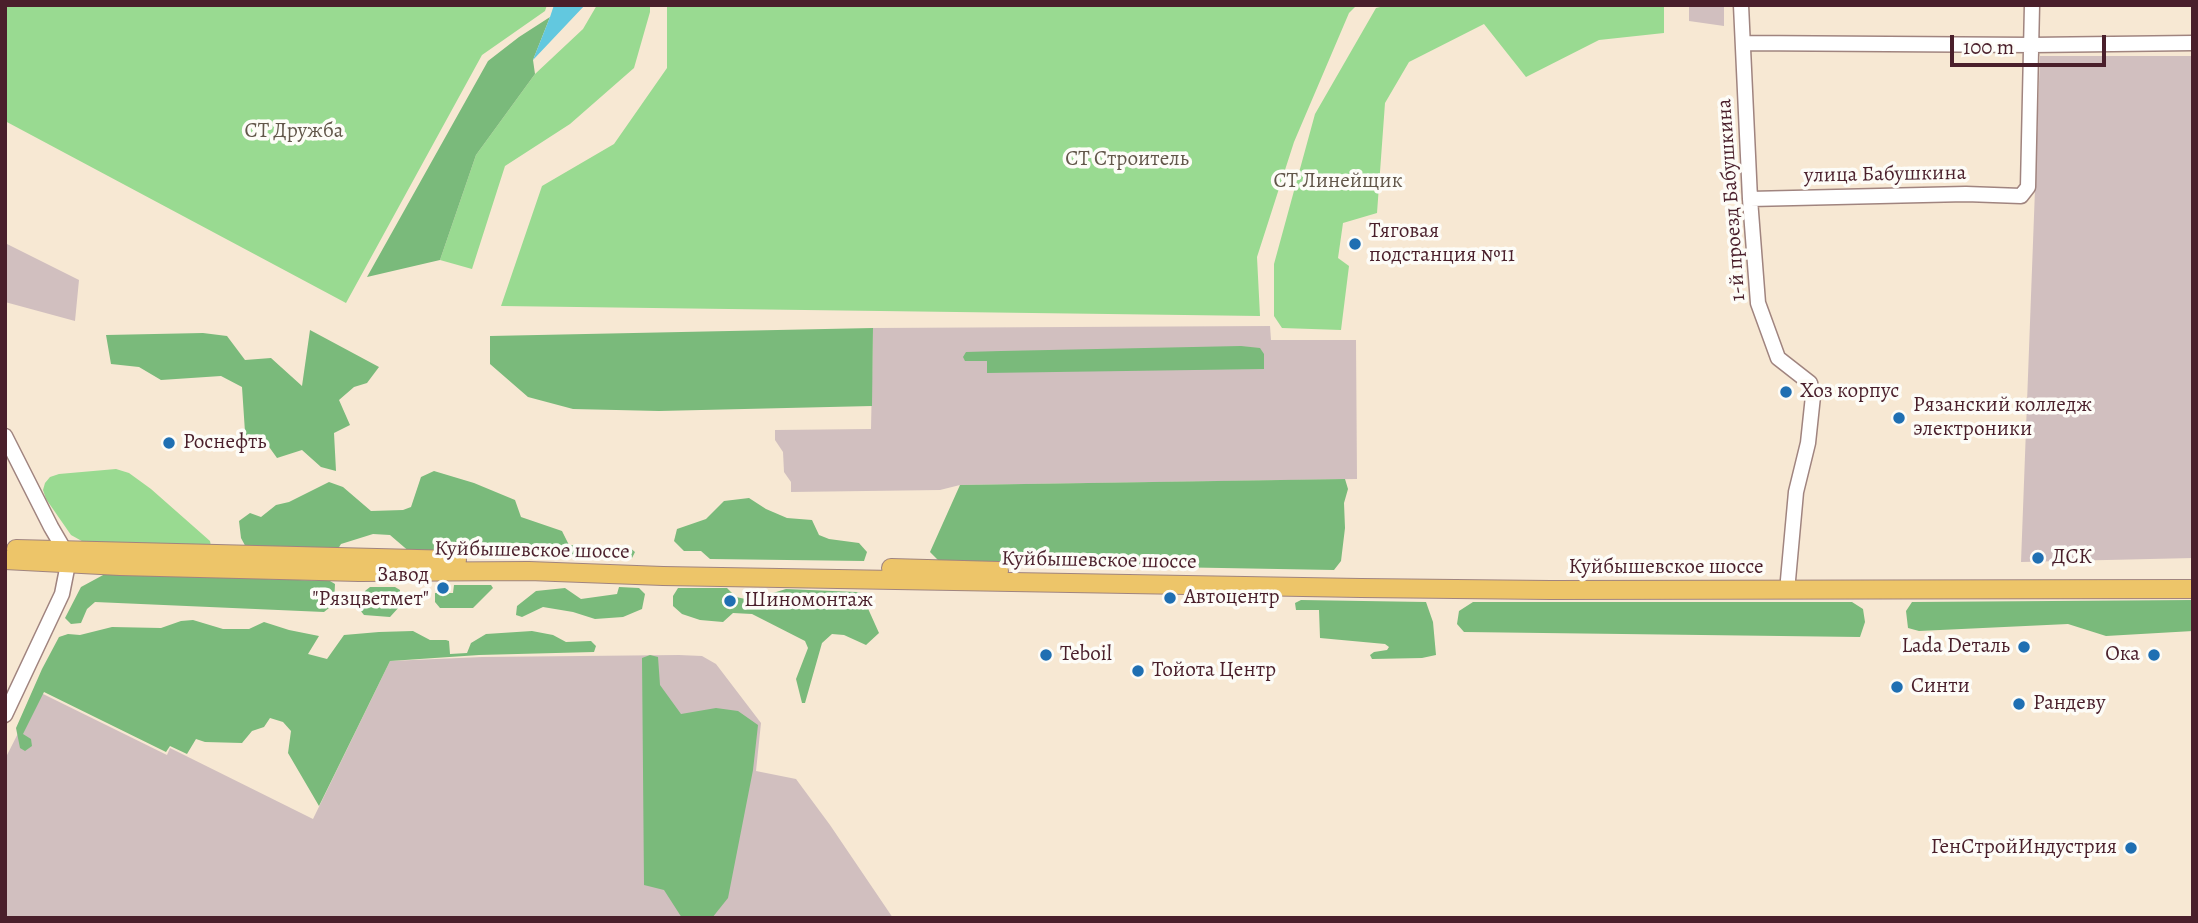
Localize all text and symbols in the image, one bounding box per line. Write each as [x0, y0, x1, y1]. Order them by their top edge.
scale bar [1953, 21, 2109, 65]
text: 100 m [1963, 33, 2014, 61]
street label: 1-й проезд Бабушкина [1712, 98, 1752, 302]
park label: СТ Дружба [245, 119, 343, 145]
park label: СТ Строитель [1065, 147, 1189, 173]
street label: улица Бабушкина [1804, 161, 1966, 189]
park label: СТ Линейщик [1273, 169, 1403, 195]
place label: Тяговая подстанция №11 [1369, 219, 1515, 269]
marker: Тяговая подстанция №11 [1347, 236, 1363, 252]
place label: Хоз корпус [1800, 379, 1899, 405]
marker: Хоз корпус [1778, 384, 1794, 400]
place label: Рязанский колледж электроники [1913, 393, 2092, 443]
marker: Рязанский колледж электроники [1891, 410, 1907, 426]
place label: Роснефть [183, 430, 266, 456]
marker: Роснефть [161, 435, 177, 451]
street label: Куйбышевское шоссе [434, 537, 630, 565]
place label: ДСК [2052, 545, 2092, 571]
street label: Куйбышевское шоссе [1001, 547, 1197, 575]
marker: ДСК [2030, 550, 2046, 566]
street label: Куйбышевское шоссе [1568, 555, 1764, 581]
place label: Завод "Рязцветмет" [312, 563, 429, 613]
marker: Завод "Рязцветмет" [435, 580, 451, 596]
place label: Автоцентр [1184, 585, 1280, 611]
place label: Шиномонтаж [744, 588, 873, 614]
marker: Автоцентр [1162, 590, 1178, 606]
marker: Шиномонтаж [722, 593, 738, 609]
place label: Lada Dеталь [1901, 634, 2010, 660]
marker: Lada Dеталь [2016, 639, 2032, 655]
place label: Teboil [1060, 642, 1112, 668]
place label: Ока [2105, 642, 2140, 668]
marker: Teboil [1038, 647, 1054, 663]
marker: Ока [2146, 647, 2162, 663]
place label: Тойота Центр [1152, 658, 1276, 684]
marker: Тойота Центр [1130, 663, 1146, 679]
place label: Синти [1911, 674, 1970, 700]
marker: Синти [1889, 679, 1905, 695]
place label: Рандеву [2033, 691, 2105, 717]
marker: Рандеву [2011, 696, 2027, 712]
place label: ГенСтройИндустрия [1931, 835, 2117, 861]
marker: ГенСтройИндустрия [2123, 840, 2139, 856]

